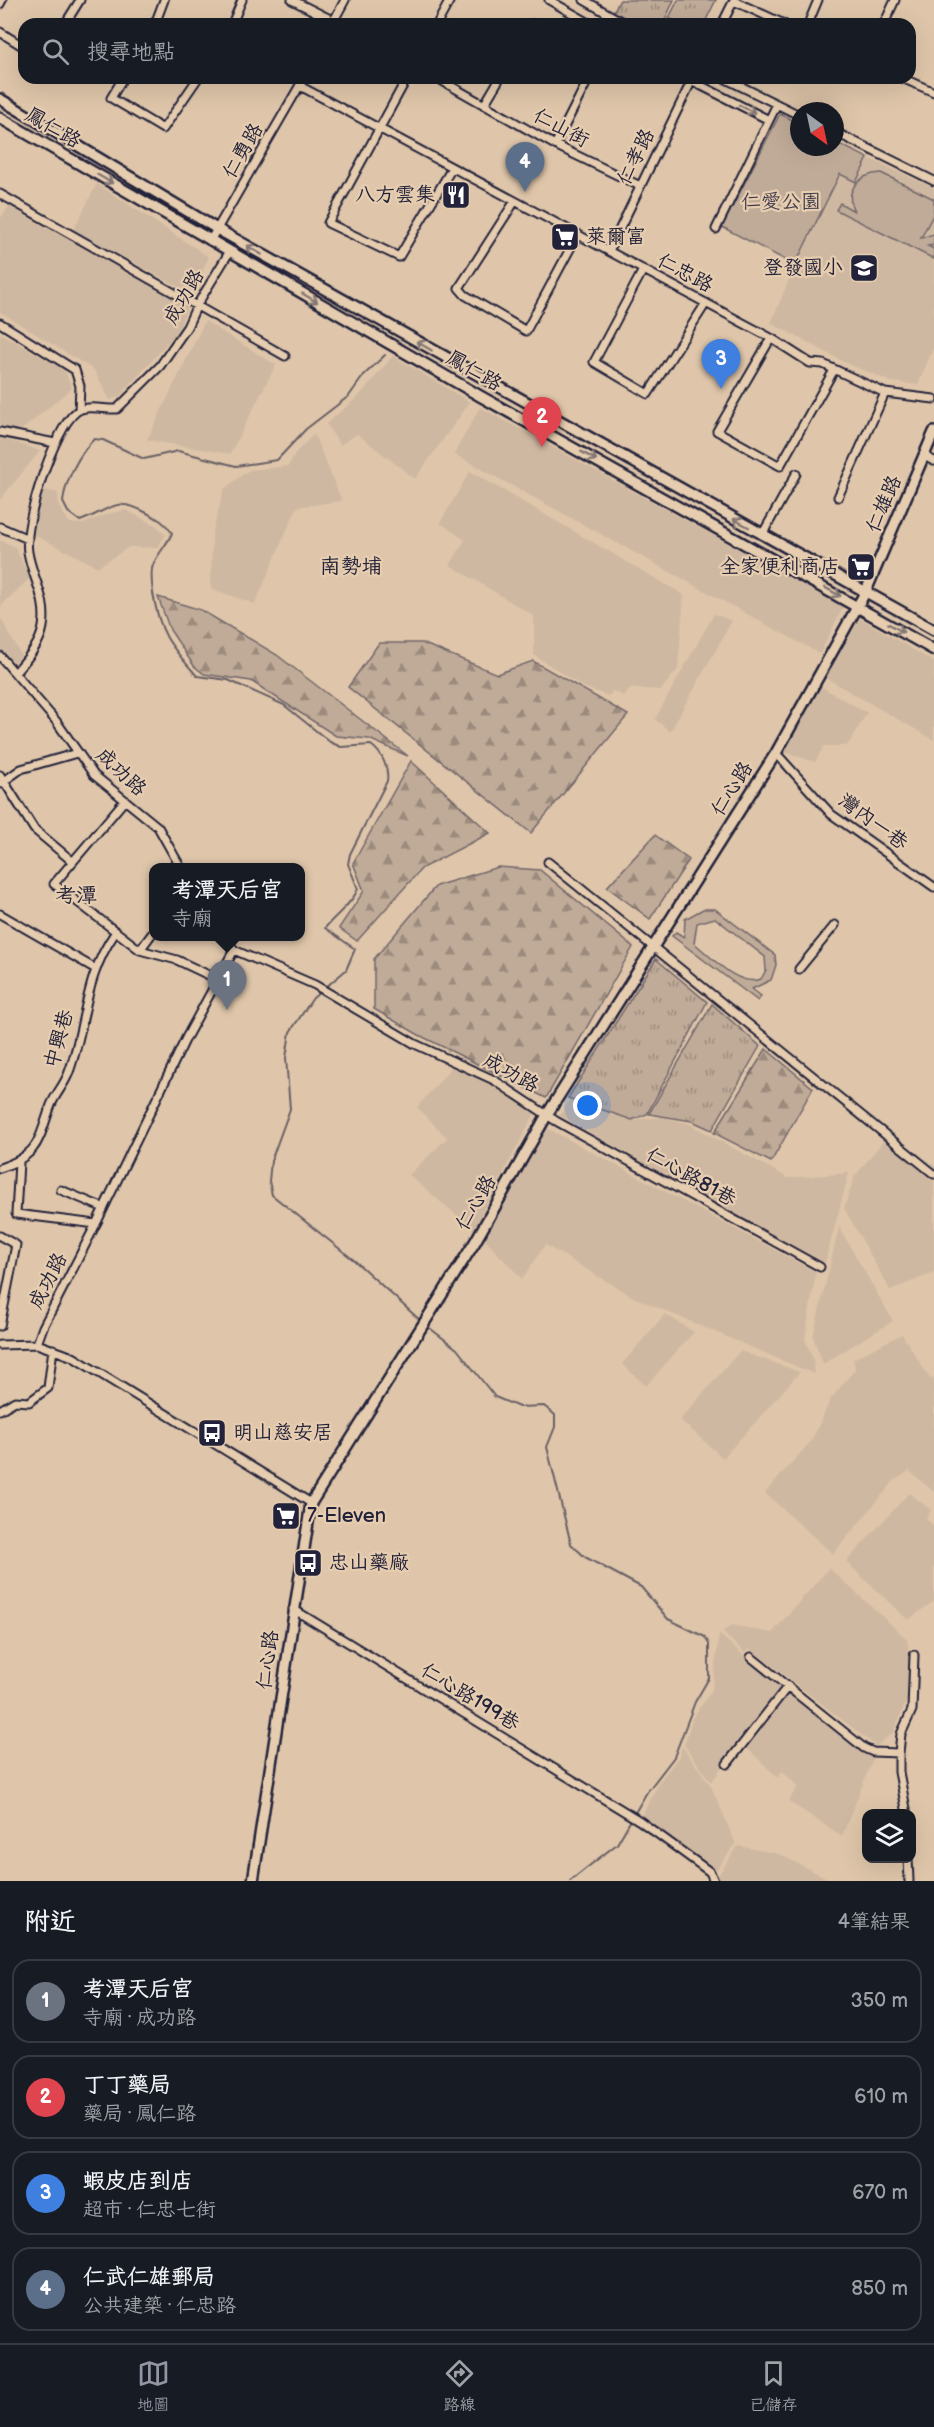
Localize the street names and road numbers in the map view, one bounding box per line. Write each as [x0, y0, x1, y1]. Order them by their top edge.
street label: 鳳仁路 [21, 103, 86, 154]
street label: 仁山街 [529, 103, 593, 153]
street label: 仁勇路 [218, 118, 269, 183]
street label: 仁孝路 [612, 124, 660, 189]
street label: 仁忠路 [653, 248, 718, 298]
street label: 成功路 [159, 264, 210, 329]
street label: 鳳仁路 [442, 346, 507, 397]
street label: 仁雄路 [861, 471, 907, 536]
street label: 成功路 [91, 743, 152, 802]
street label: 仁心路 [706, 756, 759, 821]
street label: 灣內一巷 [834, 789, 913, 856]
street label: 中興巷 [40, 1006, 79, 1071]
street label: 成功路 [479, 1048, 544, 1099]
street label: 仁心路81巷 [642, 1142, 741, 1212]
street label: 仁心路 [451, 1170, 502, 1235]
street label: 成功路 [24, 1248, 73, 1313]
street label: 仁心路 [252, 1628, 284, 1691]
street label: 仁心路199巷 [416, 1658, 525, 1736]

